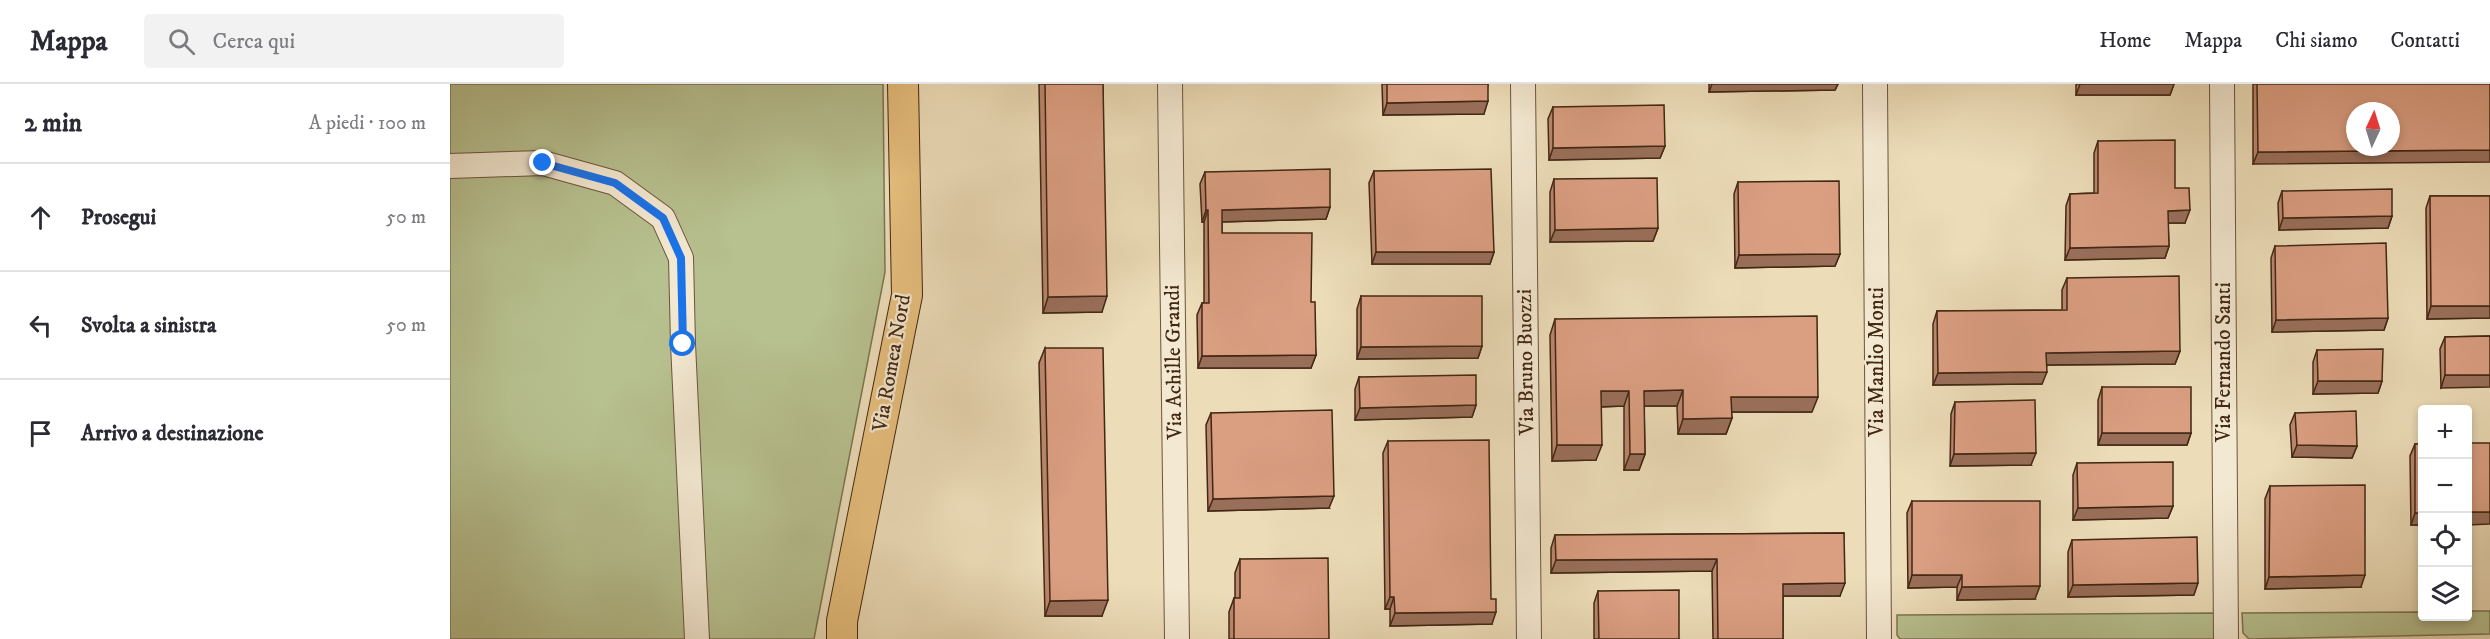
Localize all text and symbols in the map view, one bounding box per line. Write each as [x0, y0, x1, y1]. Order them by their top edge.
search box [144, 14, 564, 68]
text: Mappa [30, 24, 108, 59]
icon: search [165, 25, 198, 58]
text: Cerca qui [213, 28, 295, 55]
text: Home [2099, 28, 2151, 54]
text: Mappa [2184, 28, 2242, 54]
text: Chi siamo [2275, 28, 2357, 54]
text: Contatti [2390, 28, 2460, 54]
north arrow [2346, 102, 2400, 156]
text: 2 min [24, 107, 82, 140]
text: A piedi · 100 m [309, 111, 426, 136]
route end [529, 149, 555, 175]
icon: ahead [24, 201, 57, 234]
text: Prosegui [81, 204, 156, 231]
text: 50 m [386, 205, 426, 230]
street label: Via Fernando Santi [2211, 282, 2237, 443]
street label: Via Achille Grandi [1160, 284, 1188, 441]
street label: Via Manlio Monti [1864, 287, 1890, 438]
street label: Via Bruno Buozzi [1512, 289, 1540, 436]
street label: Via Romea Nord [867, 292, 917, 435]
icon: left [24, 309, 57, 342]
text: Svolta a sinistra [81, 312, 216, 339]
text: 50 m [386, 313, 426, 338]
route start [669, 330, 695, 356]
map controls [2418, 405, 2472, 621]
button: + [2418, 405, 2472, 459]
icon: arrive [24, 417, 57, 450]
text: Arrivo a destinazione [81, 420, 264, 447]
button: − [2418, 459, 2472, 513]
button: locate [2418, 513, 2472, 567]
button: layers [2418, 567, 2472, 621]

